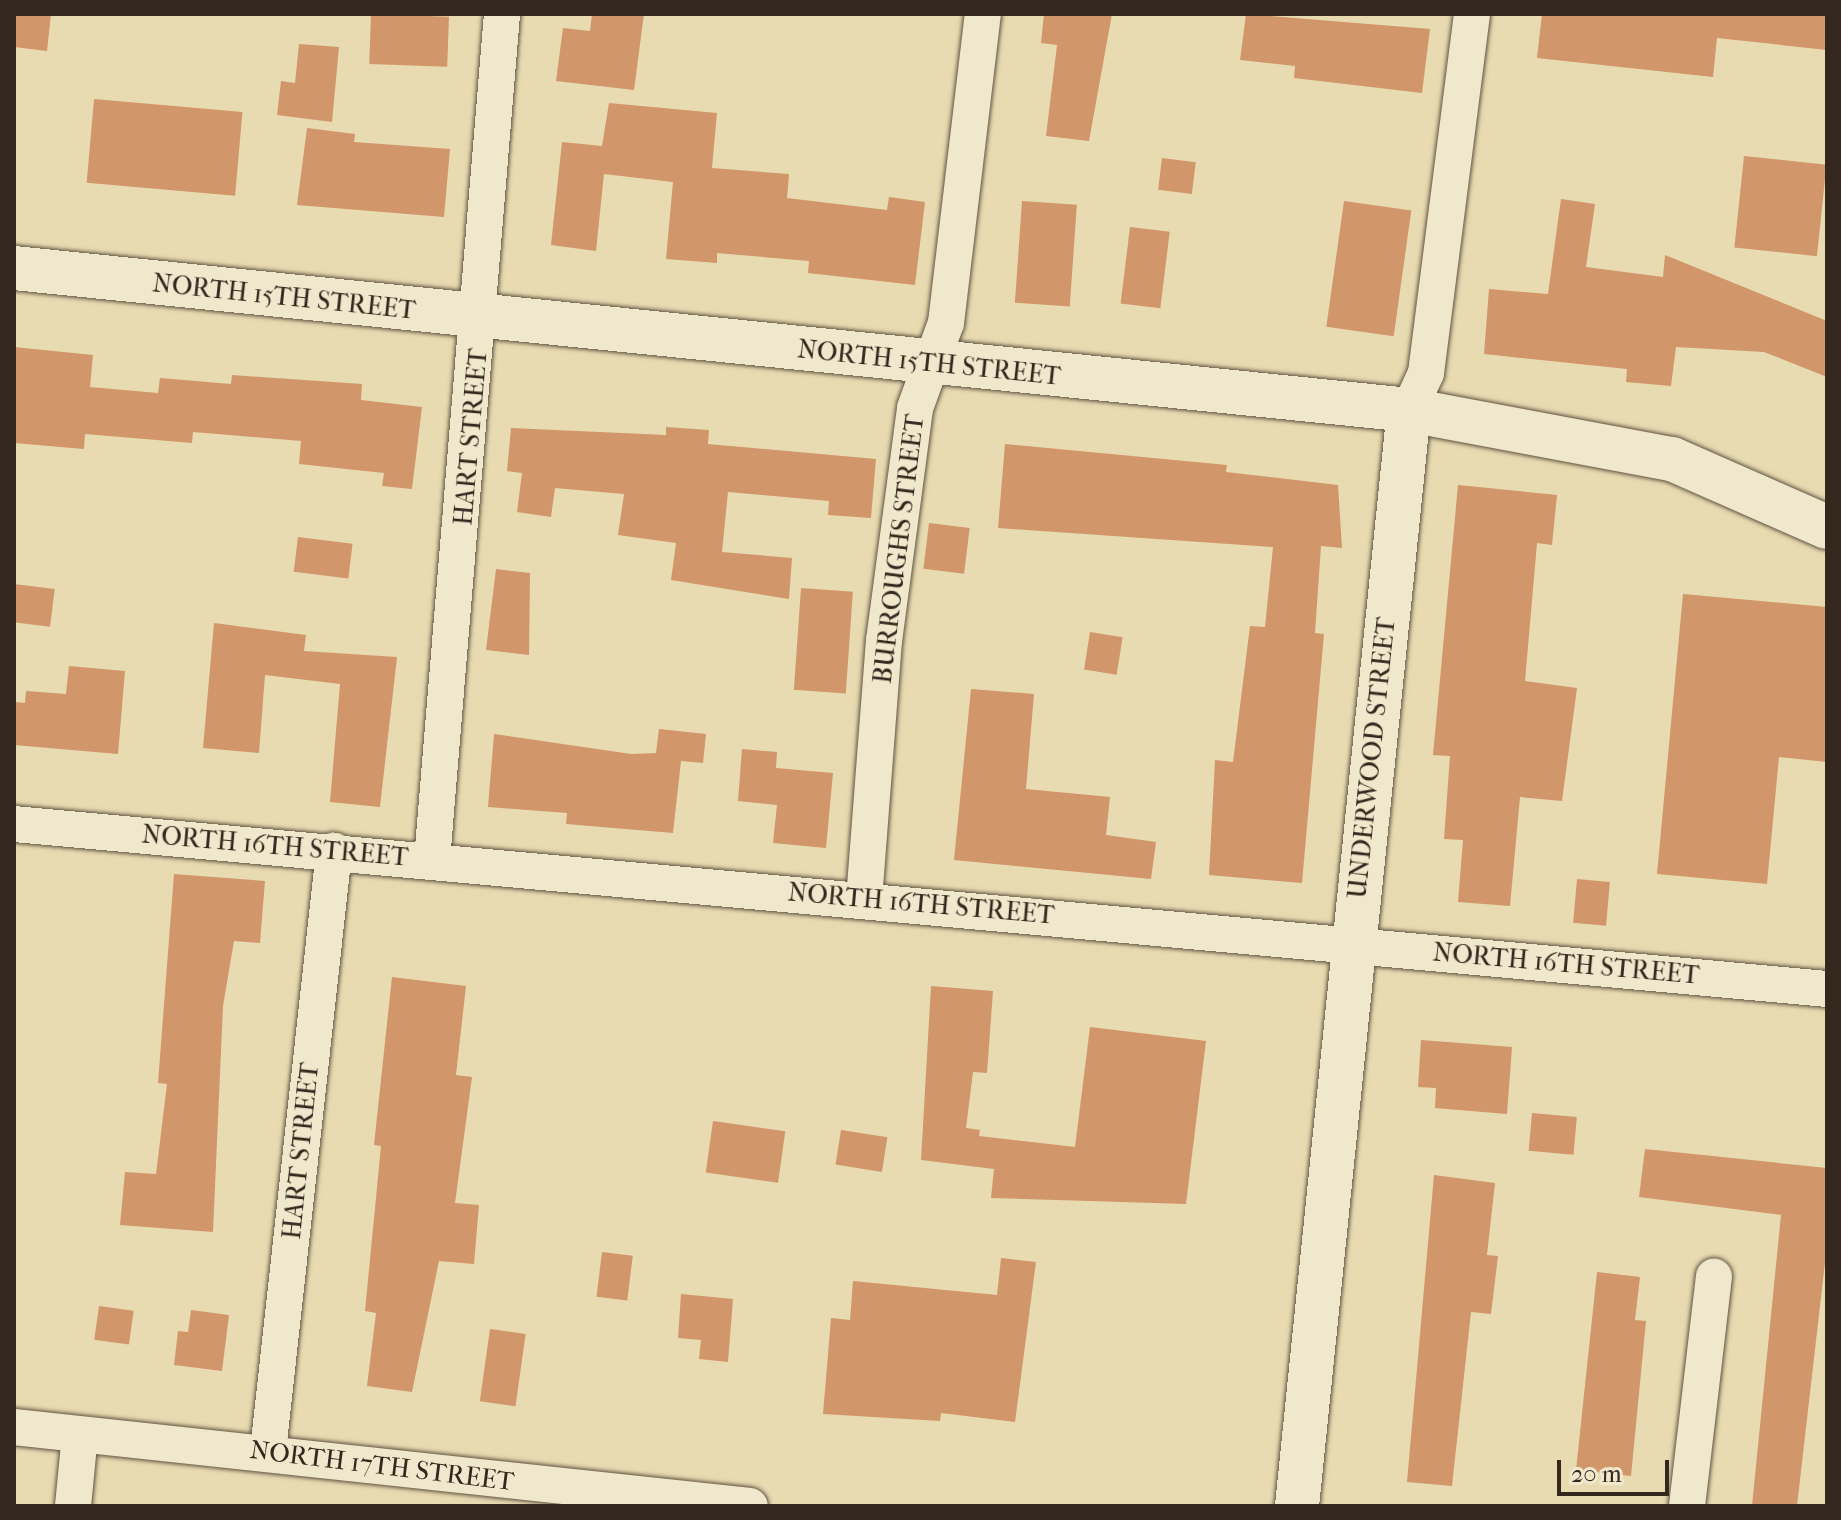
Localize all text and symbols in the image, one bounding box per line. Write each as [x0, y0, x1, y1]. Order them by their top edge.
street label: NORTH 15TH STREET [151, 268, 417, 326]
street label: NORTH 15TH STREET [796, 334, 1062, 392]
street label: HART STREET [448, 347, 494, 527]
street label: BURROUGHS STREET [867, 413, 931, 685]
street label: UNDERWOOD STREET [1342, 616, 1402, 900]
street label: NORTH 16TH STREET [140, 819, 410, 873]
street label: NORTH 16TH STREET [786, 877, 1056, 931]
street label: NORTH 16TH STREET [1431, 937, 1701, 991]
street label: HART STREET [276, 1061, 326, 1241]
street label: NORTH 17TH STREET [248, 1434, 516, 1498]
scale bar [1561, 1444, 1673, 1494]
text: 20 m [1571, 1460, 1622, 1488]

